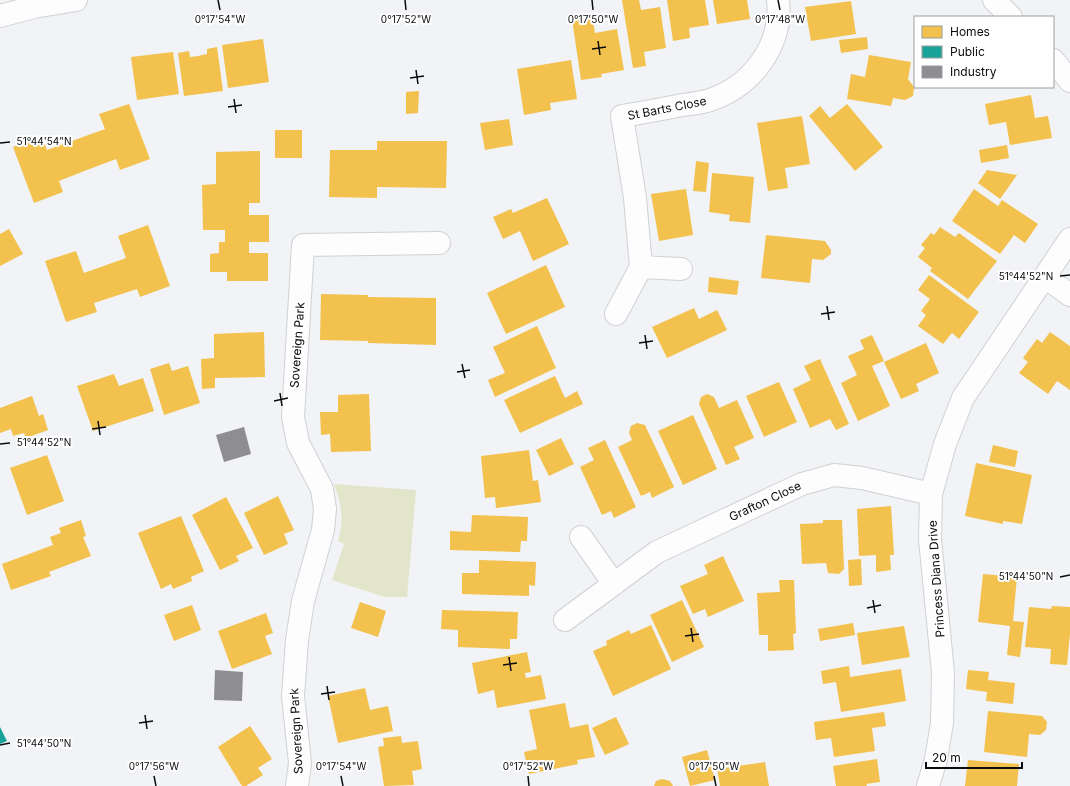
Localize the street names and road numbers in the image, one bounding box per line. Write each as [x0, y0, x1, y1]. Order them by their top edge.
street label: St Barts Close [626, 93, 708, 123]
street label: Sovereign Park [287, 301, 308, 388]
street label: Grafton Close [727, 478, 803, 524]
street label: Princess Diana Drive [924, 520, 948, 638]
street label: Sovereign Park [286, 687, 306, 774]

